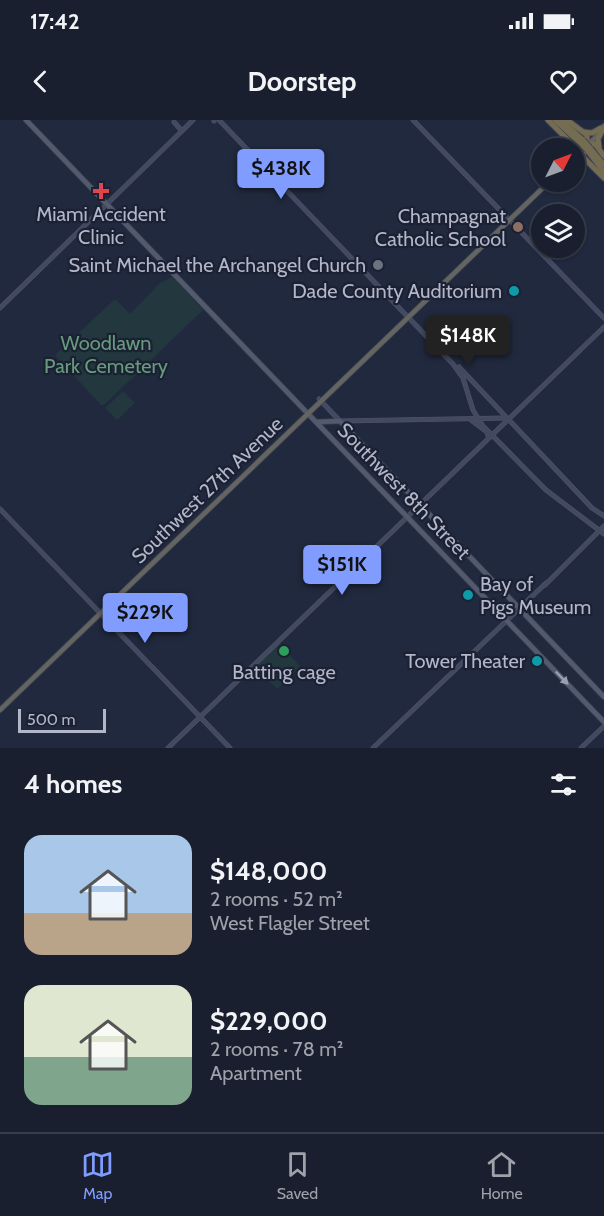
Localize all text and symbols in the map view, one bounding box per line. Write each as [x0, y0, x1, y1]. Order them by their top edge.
text: 17:42 [30, 8, 80, 35]
icon: back [24, 65, 57, 98]
text: Doorstep [247, 65, 357, 98]
icon: heart [547, 65, 580, 98]
north arrow [531, 138, 585, 192]
map controls [531, 138, 585, 258]
pin: $438K [239, 149, 323, 200]
text: $438K [251, 156, 311, 180]
marker: Miami Accident Clinic [92, 182, 110, 200]
place label: Miami Accident Clinic [36, 202, 166, 249]
place label: Champagnat Catholic School [375, 204, 506, 251]
button: layers [531, 204, 585, 258]
marker: Champagnat Catholic School [511, 220, 525, 234]
place label: Saint Michael the Archangel Church [69, 253, 366, 277]
marker: Saint Michael the Archangel Church [371, 258, 385, 272]
place label: Dade County Auditorium [292, 279, 502, 303]
marker: Dade County Auditorium [507, 284, 521, 298]
pin: $148K [426, 316, 510, 367]
text: $148K [440, 323, 496, 347]
park label: Woodlawn Park Cemetery [44, 331, 168, 378]
street label: Southwest 27th Avenue [126, 412, 288, 568]
street label: Southwest 8th Street [333, 418, 475, 564]
pin: $151K [300, 545, 384, 596]
text: $151K [317, 552, 367, 576]
place label: Bay of Pigs Museum [480, 572, 591, 619]
marker: Bay of Pigs Museum [461, 588, 475, 602]
pin: $229K [103, 593, 187, 644]
text: $229K [117, 600, 173, 624]
marker: Batting cage [277, 644, 291, 658]
place label: Tower Theater [405, 649, 526, 673]
marker: Tower Theater [530, 654, 544, 668]
place label: Batting cage [232, 660, 336, 684]
one-way arrow [555, 671, 569, 686]
scale bar [18, 706, 106, 734]
text: 500 m [27, 710, 76, 729]
text: 4 homes [24, 768, 122, 800]
icon: filters [547, 768, 580, 801]
text: $148,000 [210, 855, 327, 887]
icon: home [72, 859, 144, 931]
text: 2 rooms · 52 m² [210, 887, 343, 911]
text: West Flagler Street [210, 911, 370, 935]
text: $229,000 [210, 1005, 328, 1037]
icon: home [72, 1009, 144, 1081]
text: 2 rooms · 78 m² [210, 1037, 343, 1061]
text: Apartment [210, 1061, 302, 1085]
tab: Map [81, 1148, 114, 1203]
tab: Saved [277, 1148, 318, 1203]
tab: Home [481, 1148, 523, 1203]

